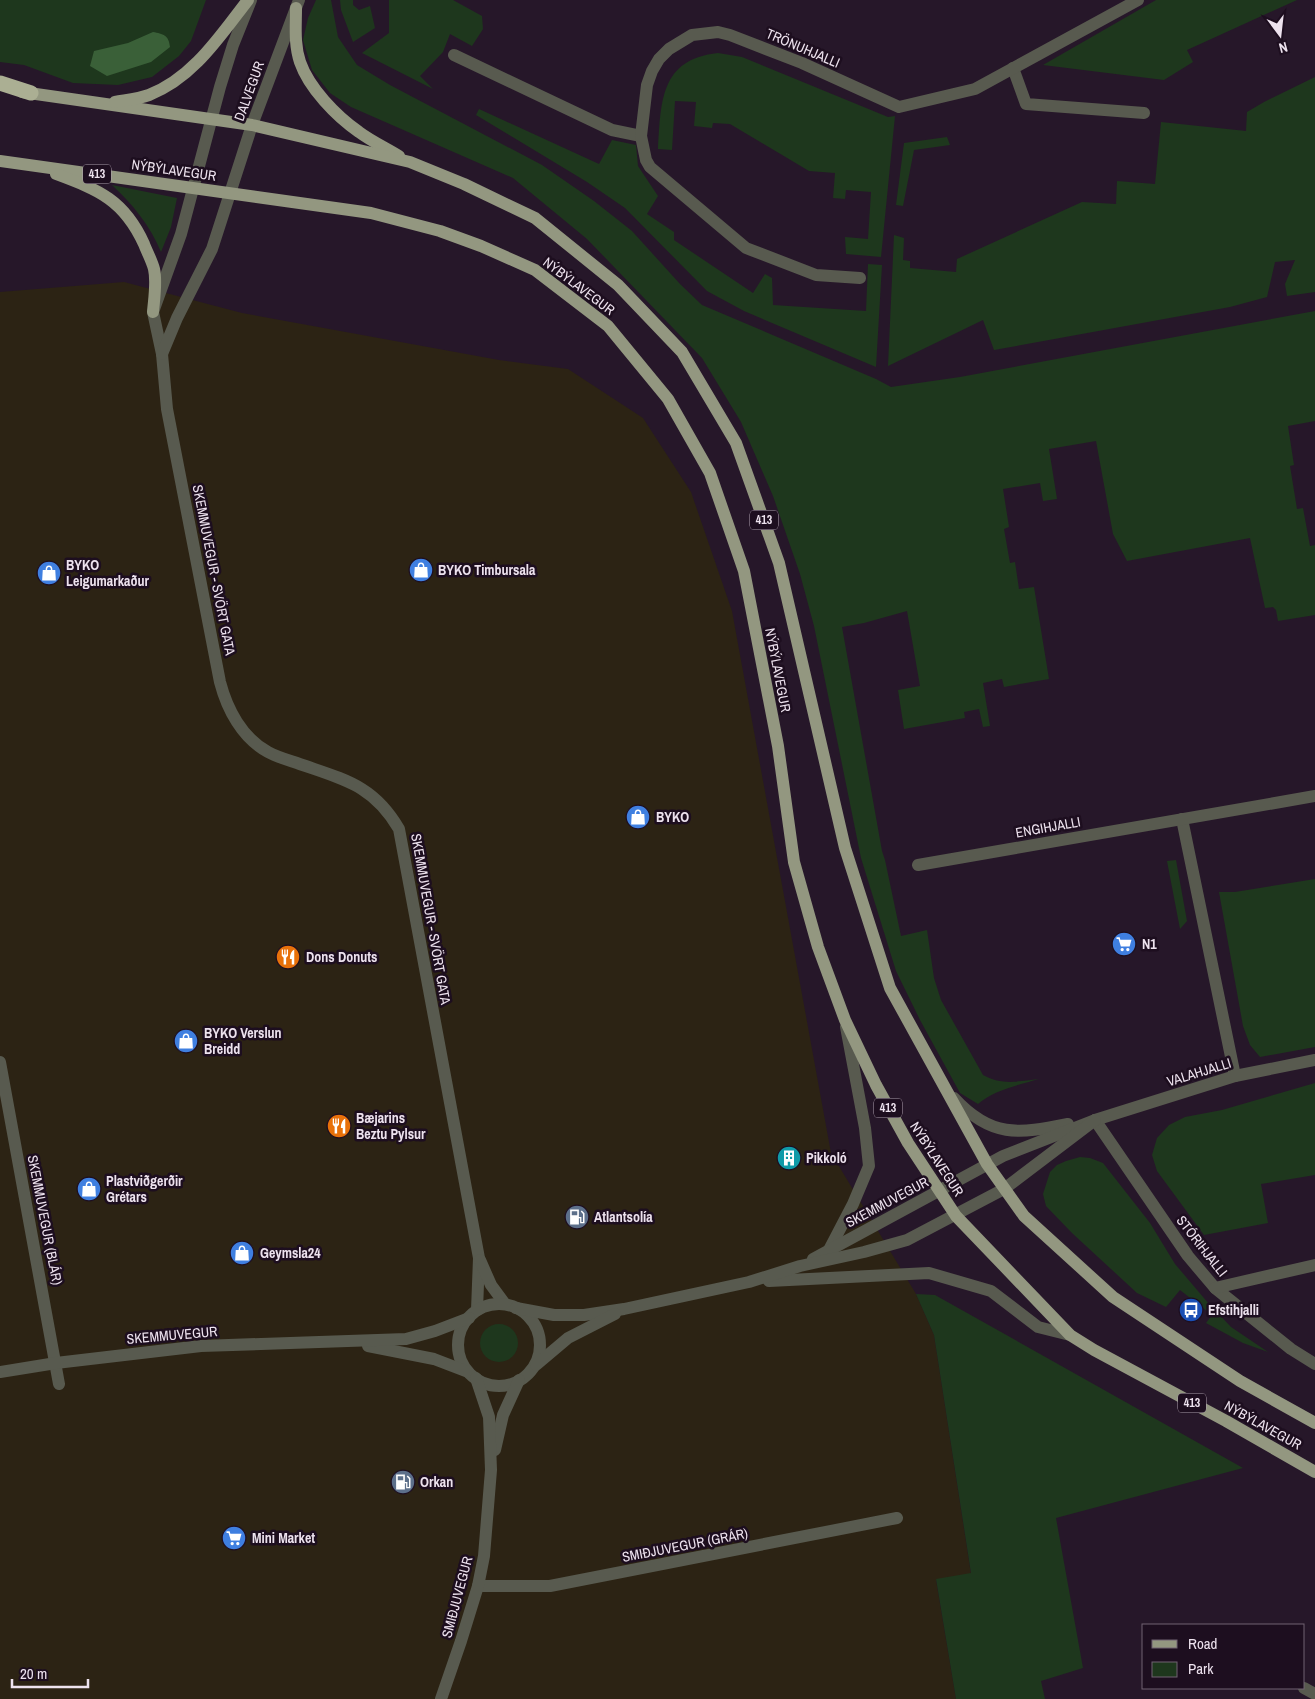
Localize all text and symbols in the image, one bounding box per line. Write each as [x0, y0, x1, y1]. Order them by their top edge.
north arrow [1255, 10, 1305, 60]
street label: TRÖNUHJALLI [763, 24, 843, 72]
text: N [1277, 38, 1290, 57]
street label: DALVEGUR [230, 59, 268, 123]
street label: NÝBÝLAVEGUR [131, 155, 217, 185]
road number: 413 [83, 164, 111, 183]
street label: NÝBÝLAVEGUR [540, 253, 618, 319]
street label: SKEMMUVEGUR - SVÖRT GATA [189, 483, 239, 657]
road number: 413 [750, 510, 778, 530]
place label: BYKO Leigumarkaður [66, 556, 149, 590]
shop icon: BYKO Timbursala [408, 557, 434, 583]
shop icon: BYKO Leigumarkaður [36, 560, 62, 586]
place label: BYKO Timbursala [438, 561, 536, 579]
street label: NÝBÝLAVEGUR [761, 626, 795, 714]
shop icon: BYKO [625, 804, 651, 830]
place label: BYKO [656, 808, 689, 826]
street label: ENGIHJALLI [1014, 812, 1082, 842]
street label: SKEMMUVEGUR - SVÖRT GATA [407, 832, 455, 1006]
supermarket icon: N1 [1111, 931, 1137, 957]
place label: N1 [1142, 935, 1157, 953]
restaurant icon: Dons Donuts [275, 944, 301, 970]
place label: Dons Donuts [306, 948, 377, 966]
place label: BYKO Verslun Breidd [204, 1024, 282, 1058]
shop icon: BYKO Verslun Breidd [173, 1028, 199, 1054]
street label: VALAHJALLI [1165, 1054, 1233, 1090]
road number: 413 [874, 1098, 902, 1118]
place label: Bæjarins Beztu Pylsur [356, 1109, 426, 1143]
restaurant icon: Bæjarins Beztu Pylsur [326, 1113, 352, 1139]
street label: NÝBÝLAVEGUR [906, 1118, 968, 1200]
building icon: Pikkoló [776, 1145, 802, 1171]
place label: Pikkoló [806, 1149, 847, 1167]
street label: SKEMMUVEGUR (BLÁR) [24, 1153, 66, 1287]
place label: Plastviðgerðir Grétars [106, 1172, 183, 1206]
street label: SKEMMUVEGUR [843, 1173, 931, 1231]
shop icon: Plastviðgerðir Grétars [76, 1176, 102, 1202]
fuel station icon: Atlantsolía [564, 1204, 590, 1230]
place label: Atlantsolía [594, 1208, 653, 1226]
street label: STÓRIHJALLI [1173, 1212, 1231, 1280]
shop icon: Geymsla24 [229, 1240, 255, 1266]
place label: Geymsla24 [260, 1244, 321, 1262]
bus stop icon: Efstihjalli [1178, 1297, 1204, 1323]
place label: Efstihjalli [1208, 1301, 1259, 1319]
street label: SKEMMUVEGUR [126, 1322, 218, 1348]
road number: 413 [1178, 1394, 1206, 1412]
street label: NÝBÝLAVEGUR [1221, 1396, 1305, 1454]
fuel station icon: Orkan [390, 1469, 416, 1495]
place label: Orkan [420, 1473, 453, 1491]
street label: SMIÐJUVEGUR (GRÁR) [621, 1524, 749, 1566]
supermarket icon: Mini Market [221, 1525, 247, 1551]
place label: Mini Market [252, 1529, 315, 1547]
street label: SMIÐJUVEGUR [437, 1554, 477, 1640]
legend [1142, 1624, 1305, 1689]
text: Road [1188, 1633, 1217, 1654]
scale bar [12, 1656, 89, 1688]
text: Park [1188, 1658, 1214, 1679]
text: 20 m [20, 1663, 47, 1684]

